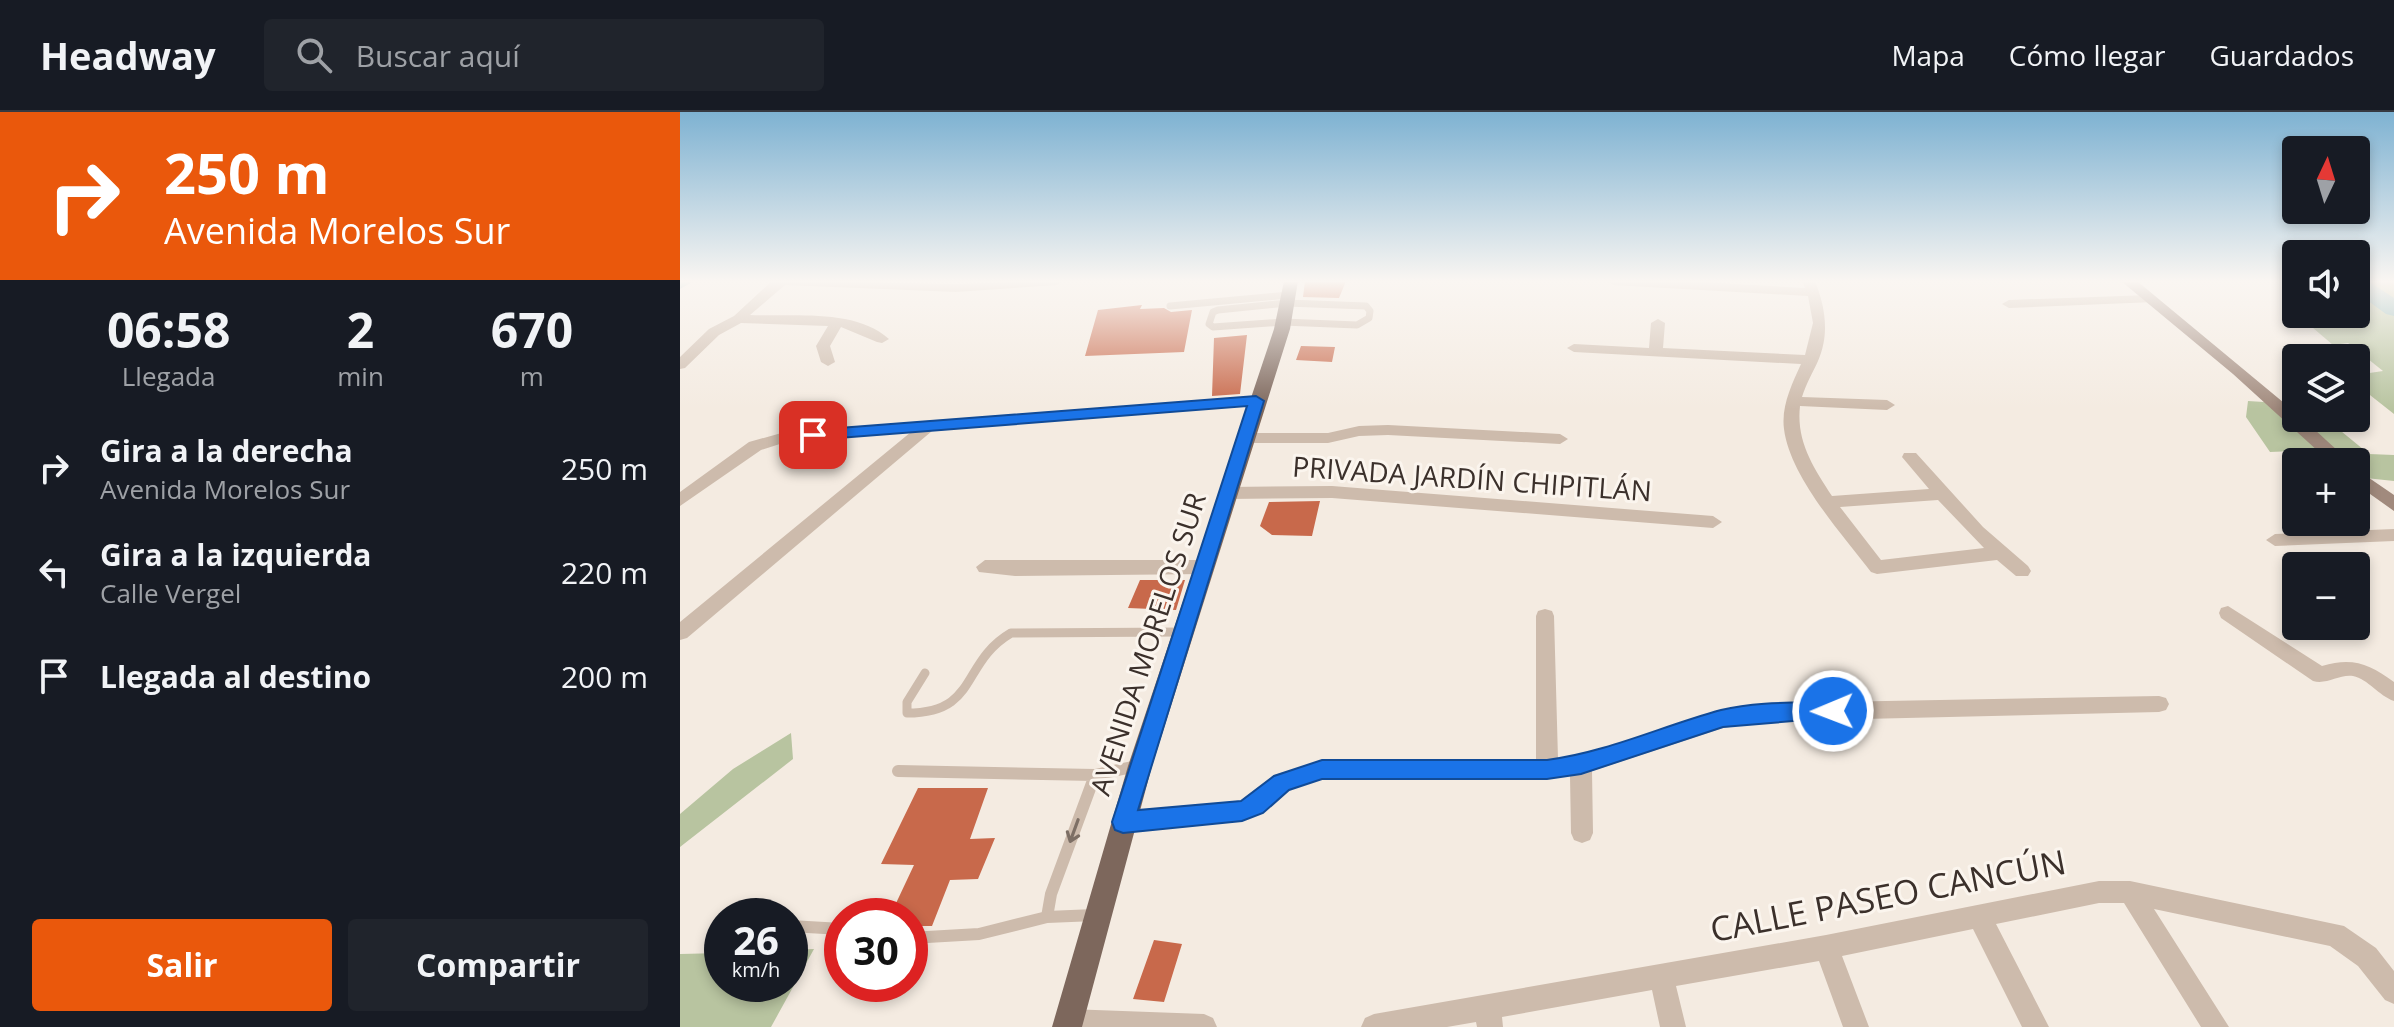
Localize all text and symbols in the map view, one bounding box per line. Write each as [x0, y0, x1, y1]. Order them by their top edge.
search box [264, 19, 824, 91]
text: Headway [40, 29, 216, 81]
icon: search [292, 33, 336, 77]
text: Buscar aquí [356, 35, 520, 76]
text: Mapa [1891, 36, 1965, 74]
text: Cómo llegar [2009, 36, 2165, 74]
text: Guardados [2209, 36, 2354, 74]
text: 250 m [164, 134, 330, 210]
north arrow [2282, 136, 2370, 224]
map controls [2282, 136, 2370, 640]
icon: right [32, 144, 136, 248]
text: Avenida Morelos Sur [164, 206, 510, 255]
button: sound [2282, 240, 2370, 328]
text: 06:58 [107, 297, 230, 362]
text: 2 [347, 297, 374, 362]
text: 670 [491, 297, 573, 362]
button: layers [2282, 344, 2370, 432]
text: Llegada [122, 358, 215, 394]
text: min [337, 358, 384, 394]
text: m [520, 358, 544, 394]
pin [779, 401, 847, 469]
icon: arrive [791, 413, 835, 457]
text: Gira a la derecha [100, 430, 353, 471]
icon: right [32, 446, 76, 490]
street label: PRIVADA JARDÍN CHIPITLÁN [1291, 446, 1653, 510]
text: 250 m [561, 448, 648, 489]
button: + [2282, 448, 2370, 536]
text: Avenida Morelos Sur [100, 471, 350, 507]
street label: AVENIDA MORELOS SUR [1080, 488, 1214, 800]
text: Gira a la izquierda [100, 534, 372, 575]
icon: left [32, 550, 76, 594]
text: 220 m [561, 552, 648, 593]
button: − [2282, 552, 2370, 640]
text: Calle Vergel [100, 575, 241, 611]
icon: arrive [32, 654, 76, 698]
text: Llegada al destino [100, 656, 371, 697]
text: 200 m [561, 656, 648, 697]
position arrow [1791, 669, 1875, 753]
one-way arrow [1066, 818, 1080, 843]
street label: CALLE PASEO CANCÚN [1706, 838, 2069, 952]
speed limit sign: 30 [824, 898, 928, 1002]
text: 26 [733, 912, 779, 967]
button: Salir [32, 919, 332, 1011]
button: Compartir [348, 919, 648, 1011]
text: km/h [732, 956, 780, 983]

